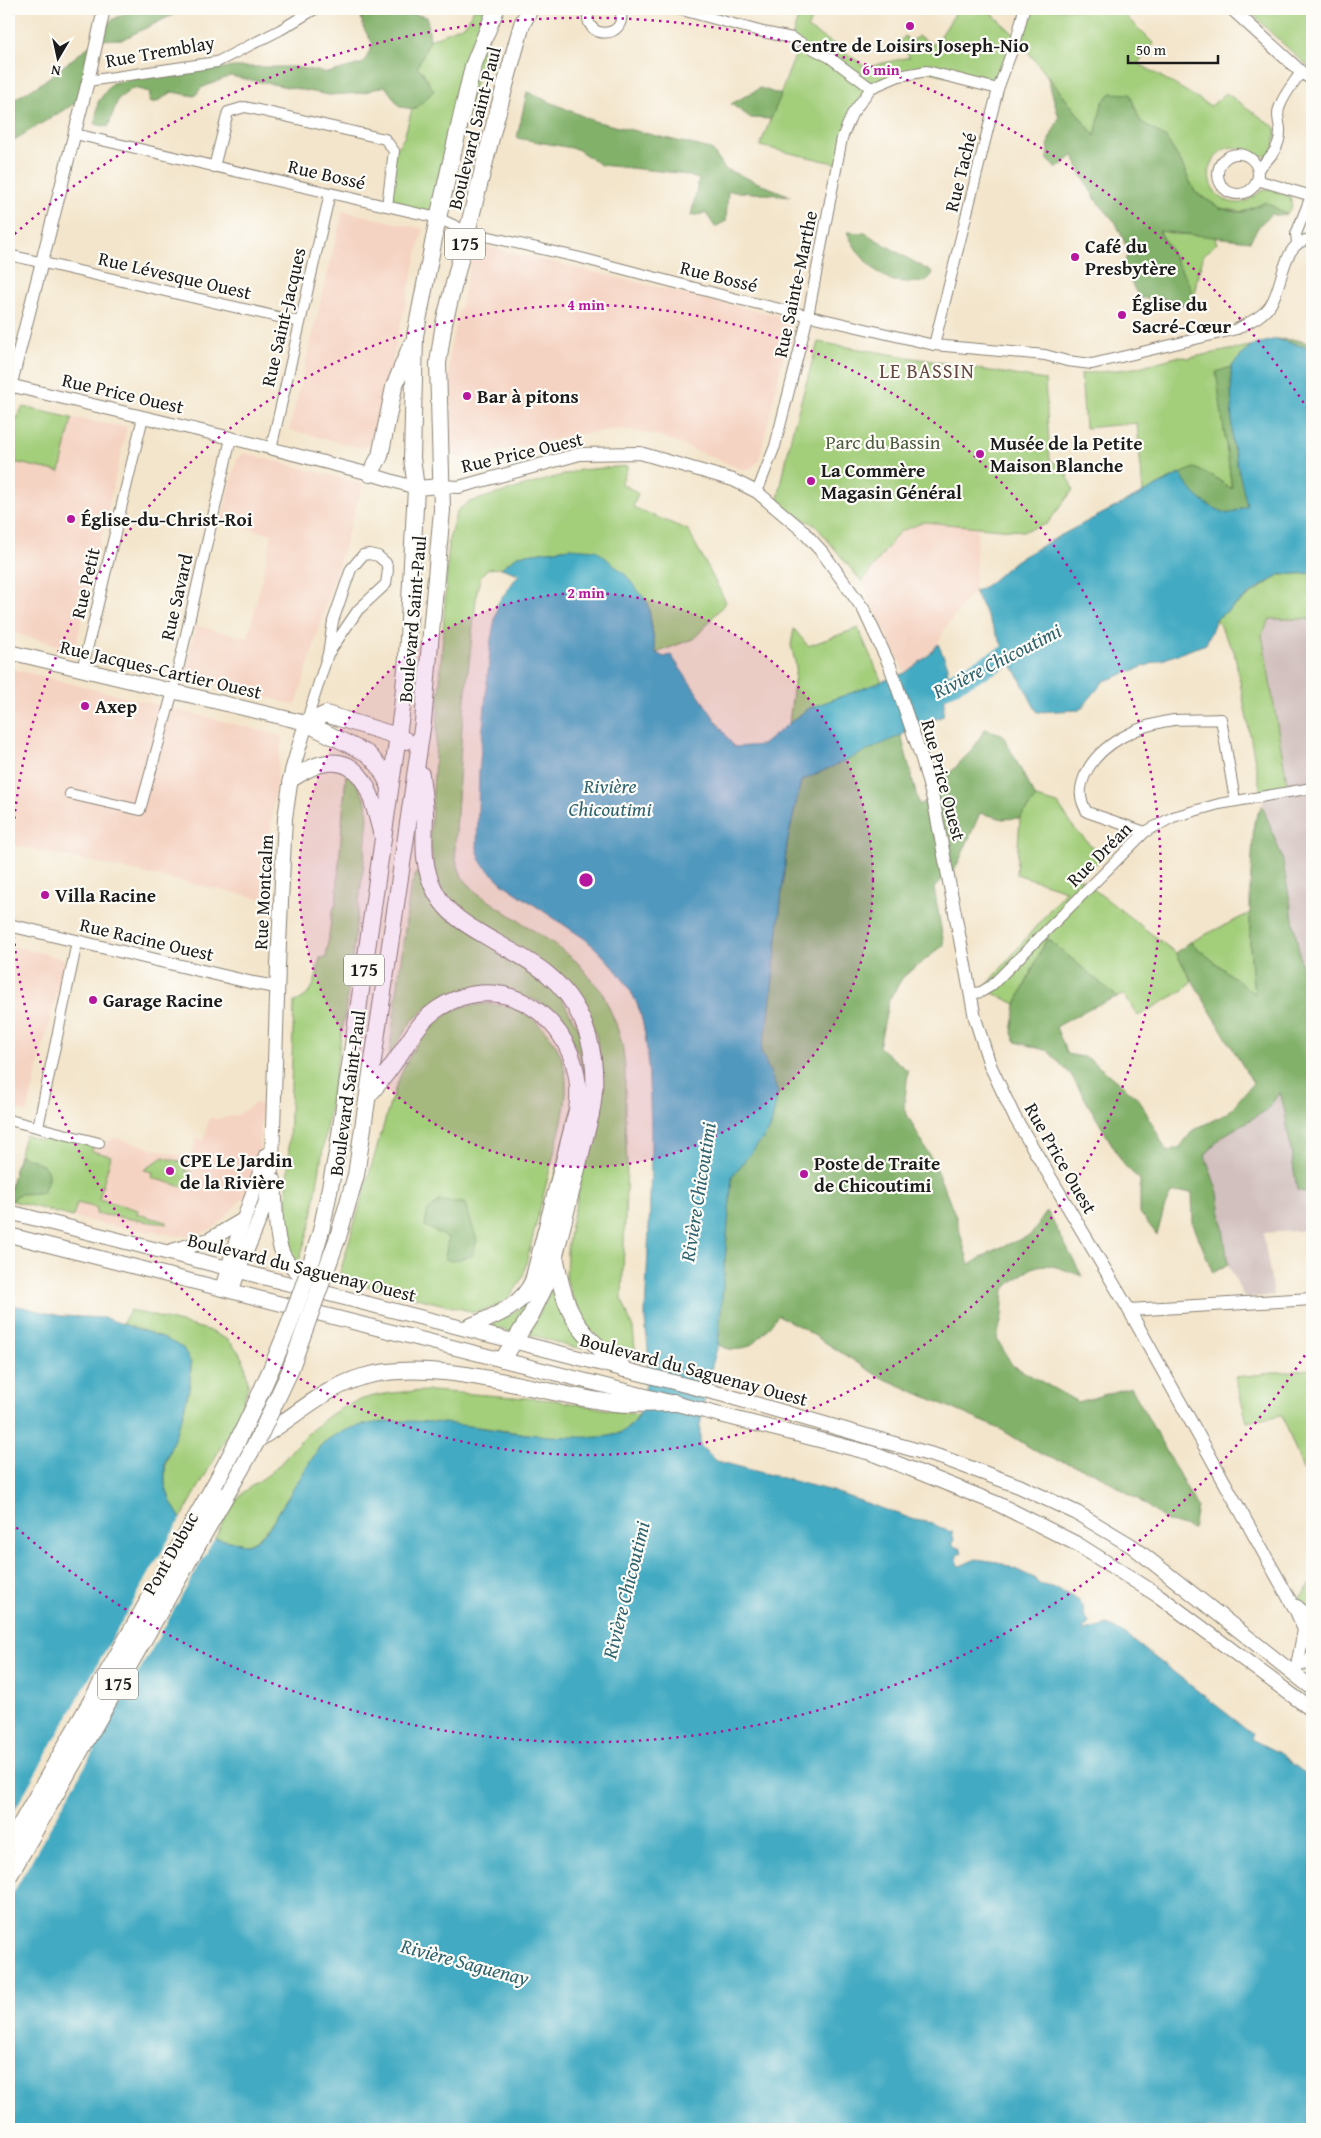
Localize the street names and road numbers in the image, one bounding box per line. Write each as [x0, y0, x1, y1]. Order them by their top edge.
street label: Rue Tremblay [103, 28, 217, 74]
street label: Boulevard Saint-Paul [440, 43, 508, 213]
street label: Rue Taché [937, 129, 983, 215]
street label: Rue Bossé [285, 151, 369, 197]
street label: Rue Sainte-Marthe [766, 208, 824, 360]
road number: 175 [445, 228, 485, 260]
street label: Rue Lévesque Ouest [96, 244, 255, 306]
street label: Rue Saint-Jacques [253, 245, 313, 389]
street label: Rue Bossé [677, 253, 761, 299]
street label: Rue Price Ouest [59, 365, 187, 421]
street label: Rue Price Ouest [458, 424, 586, 480]
street label: Boulevard Saint-Paul [391, 534, 433, 704]
street label: Rue Petit [63, 544, 107, 621]
street label: Rue Savard [152, 550, 200, 643]
street label: Rue Jacques-Cartier Ouest [57, 632, 265, 706]
street label: Rue Price Ouest [914, 716, 974, 844]
street label: Rue Dréan [1060, 815, 1138, 893]
street label: Rue Montcalm [246, 833, 280, 950]
street label: Rue Racine Ouest [77, 910, 217, 968]
road number: 175 [344, 954, 384, 986]
street label: Boulevard Saint-Paul [321, 1008, 373, 1178]
street label: Rue Price Ouest [1018, 1097, 1104, 1219]
street label: Boulevard du Saguenay Ouest [185, 1225, 420, 1309]
street label: Boulevard du Saguenay Ouest [577, 1325, 811, 1413]
street label: Pont Dubuc [135, 1506, 205, 1600]
road number: 175 [98, 1668, 138, 1700]

